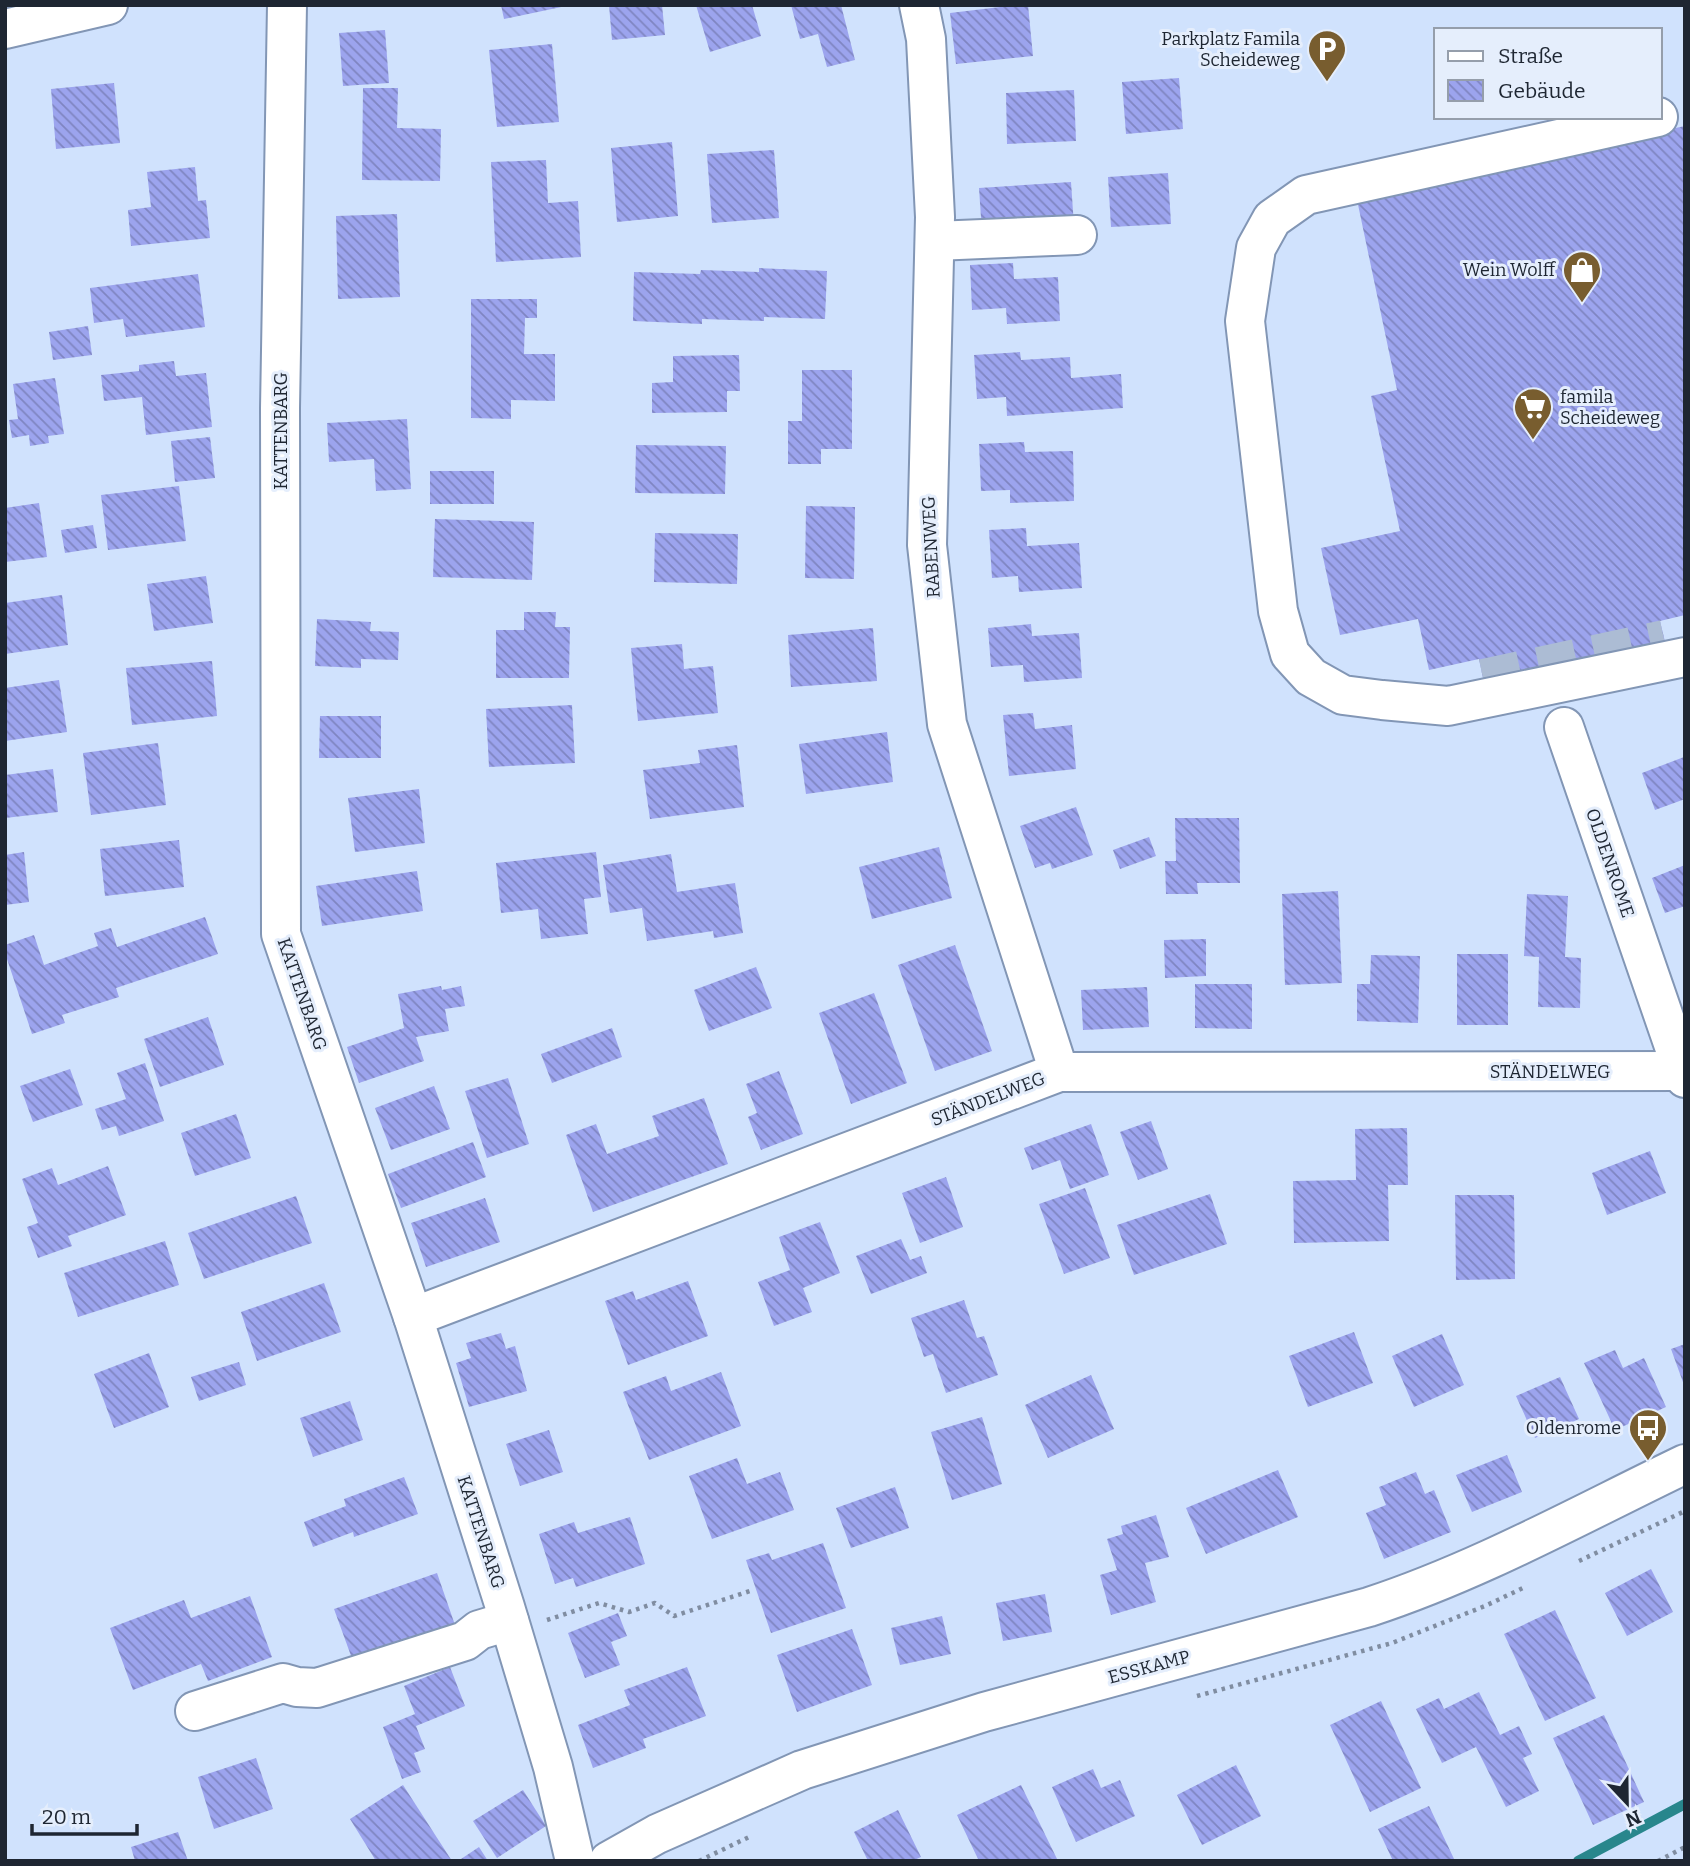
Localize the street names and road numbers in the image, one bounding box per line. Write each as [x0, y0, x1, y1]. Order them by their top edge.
street label: KATTENBARG [270, 372, 292, 490]
street label: RABENWEG [917, 496, 945, 598]
street label: OLDENROME [1581, 806, 1639, 920]
street label: KATTENBARG [272, 935, 332, 1053]
street label: STÄNDELWEG [1490, 1061, 1610, 1083]
street label: STÄNDELWEG [928, 1067, 1048, 1131]
street label: KATTENBARG [452, 1473, 510, 1591]
street label: ESSKAMP [1106, 1645, 1193, 1689]

